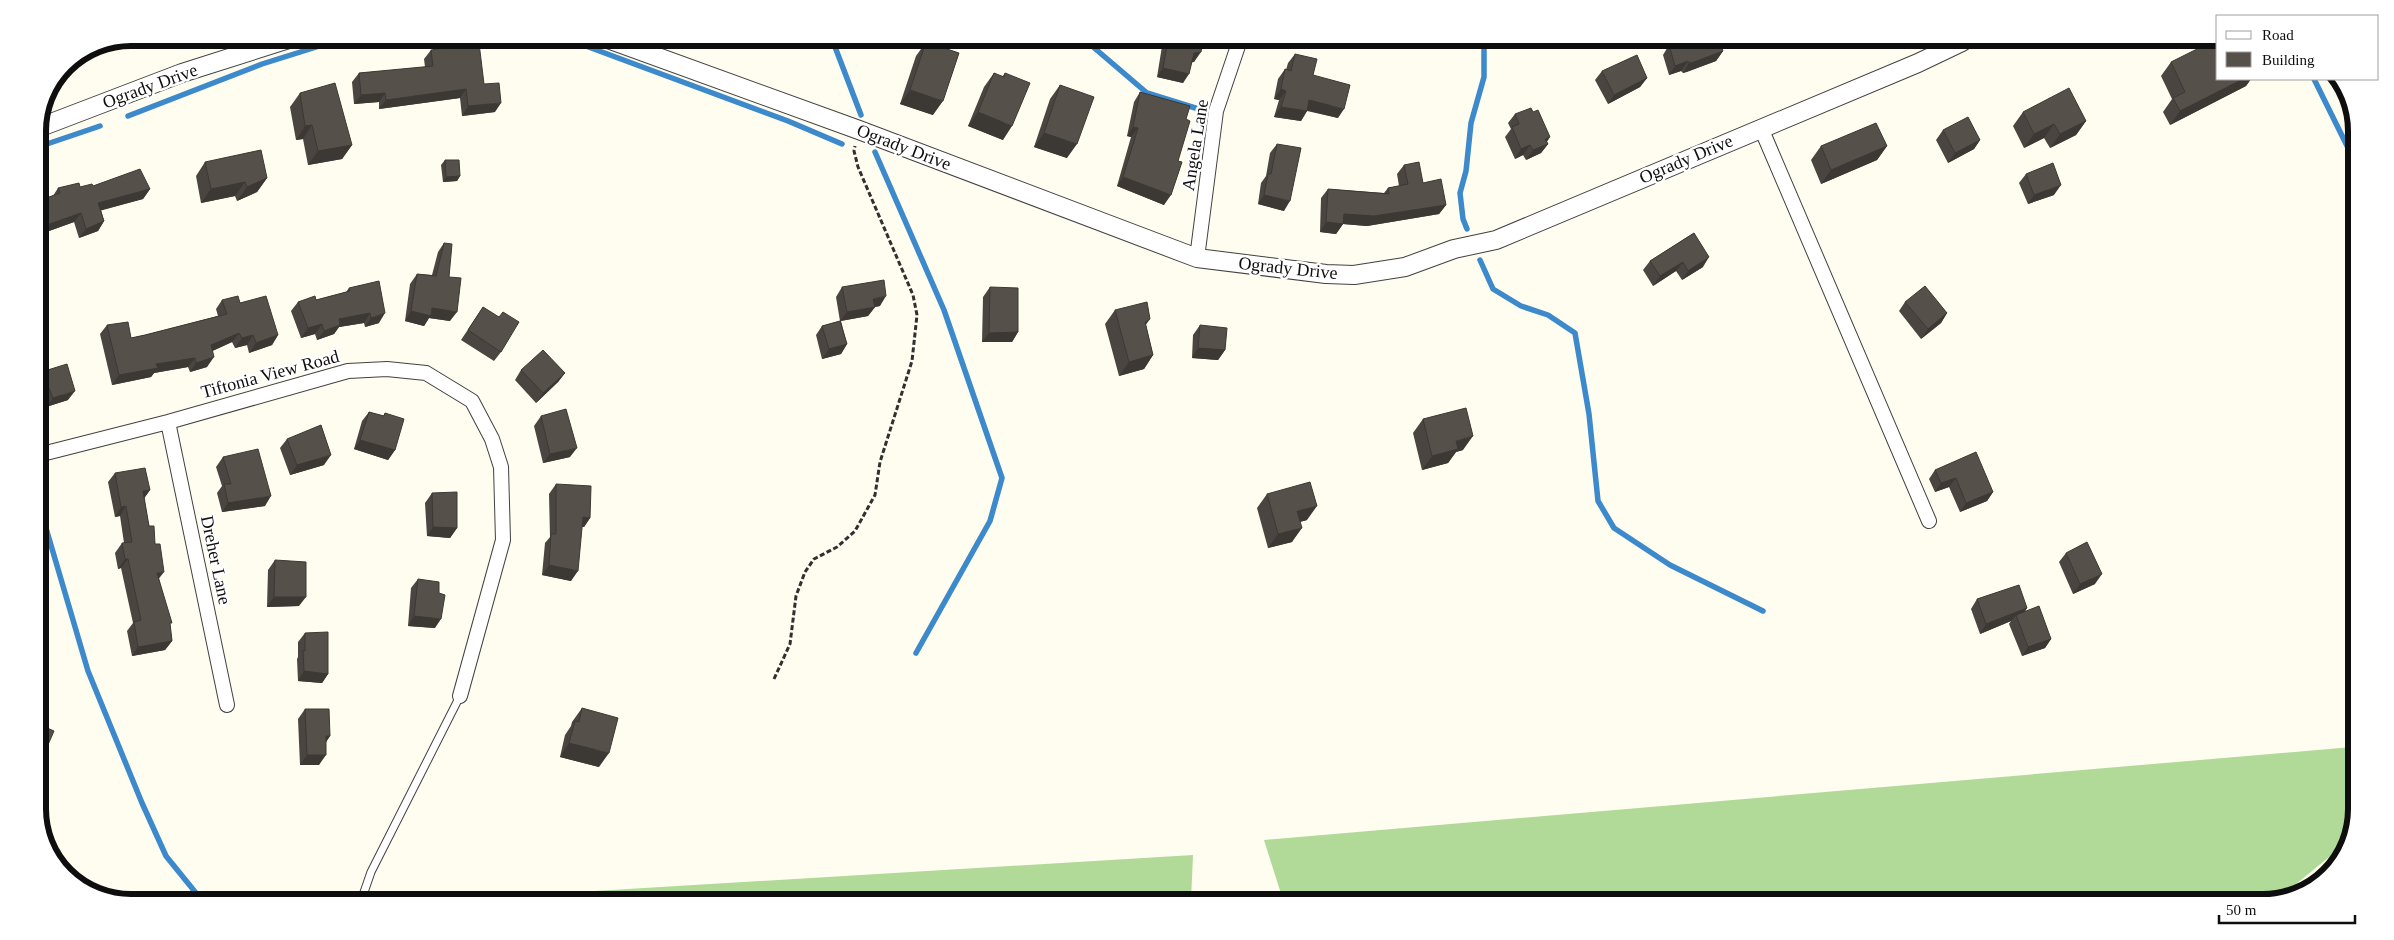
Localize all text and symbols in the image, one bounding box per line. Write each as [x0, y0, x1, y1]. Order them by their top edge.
legend [2216, 15, 2379, 80]
text: Road [2262, 27, 2294, 43]
text: Building [2262, 52, 2315, 68]
street label: Ogrady Drive [100, 60, 200, 112]
street label: Angela Lane [1178, 98, 1212, 192]
street label: Ogrady Drive [854, 120, 954, 174]
street label: Ogrady Drive [1636, 130, 1736, 188]
street label: Ogrady Drive [1237, 253, 1339, 283]
street label: Tiftonia View Road [199, 346, 341, 402]
street label: Dreher Lane [197, 514, 235, 606]
scale bar [2219, 892, 2355, 924]
text: 50 m [2226, 902, 2257, 918]

